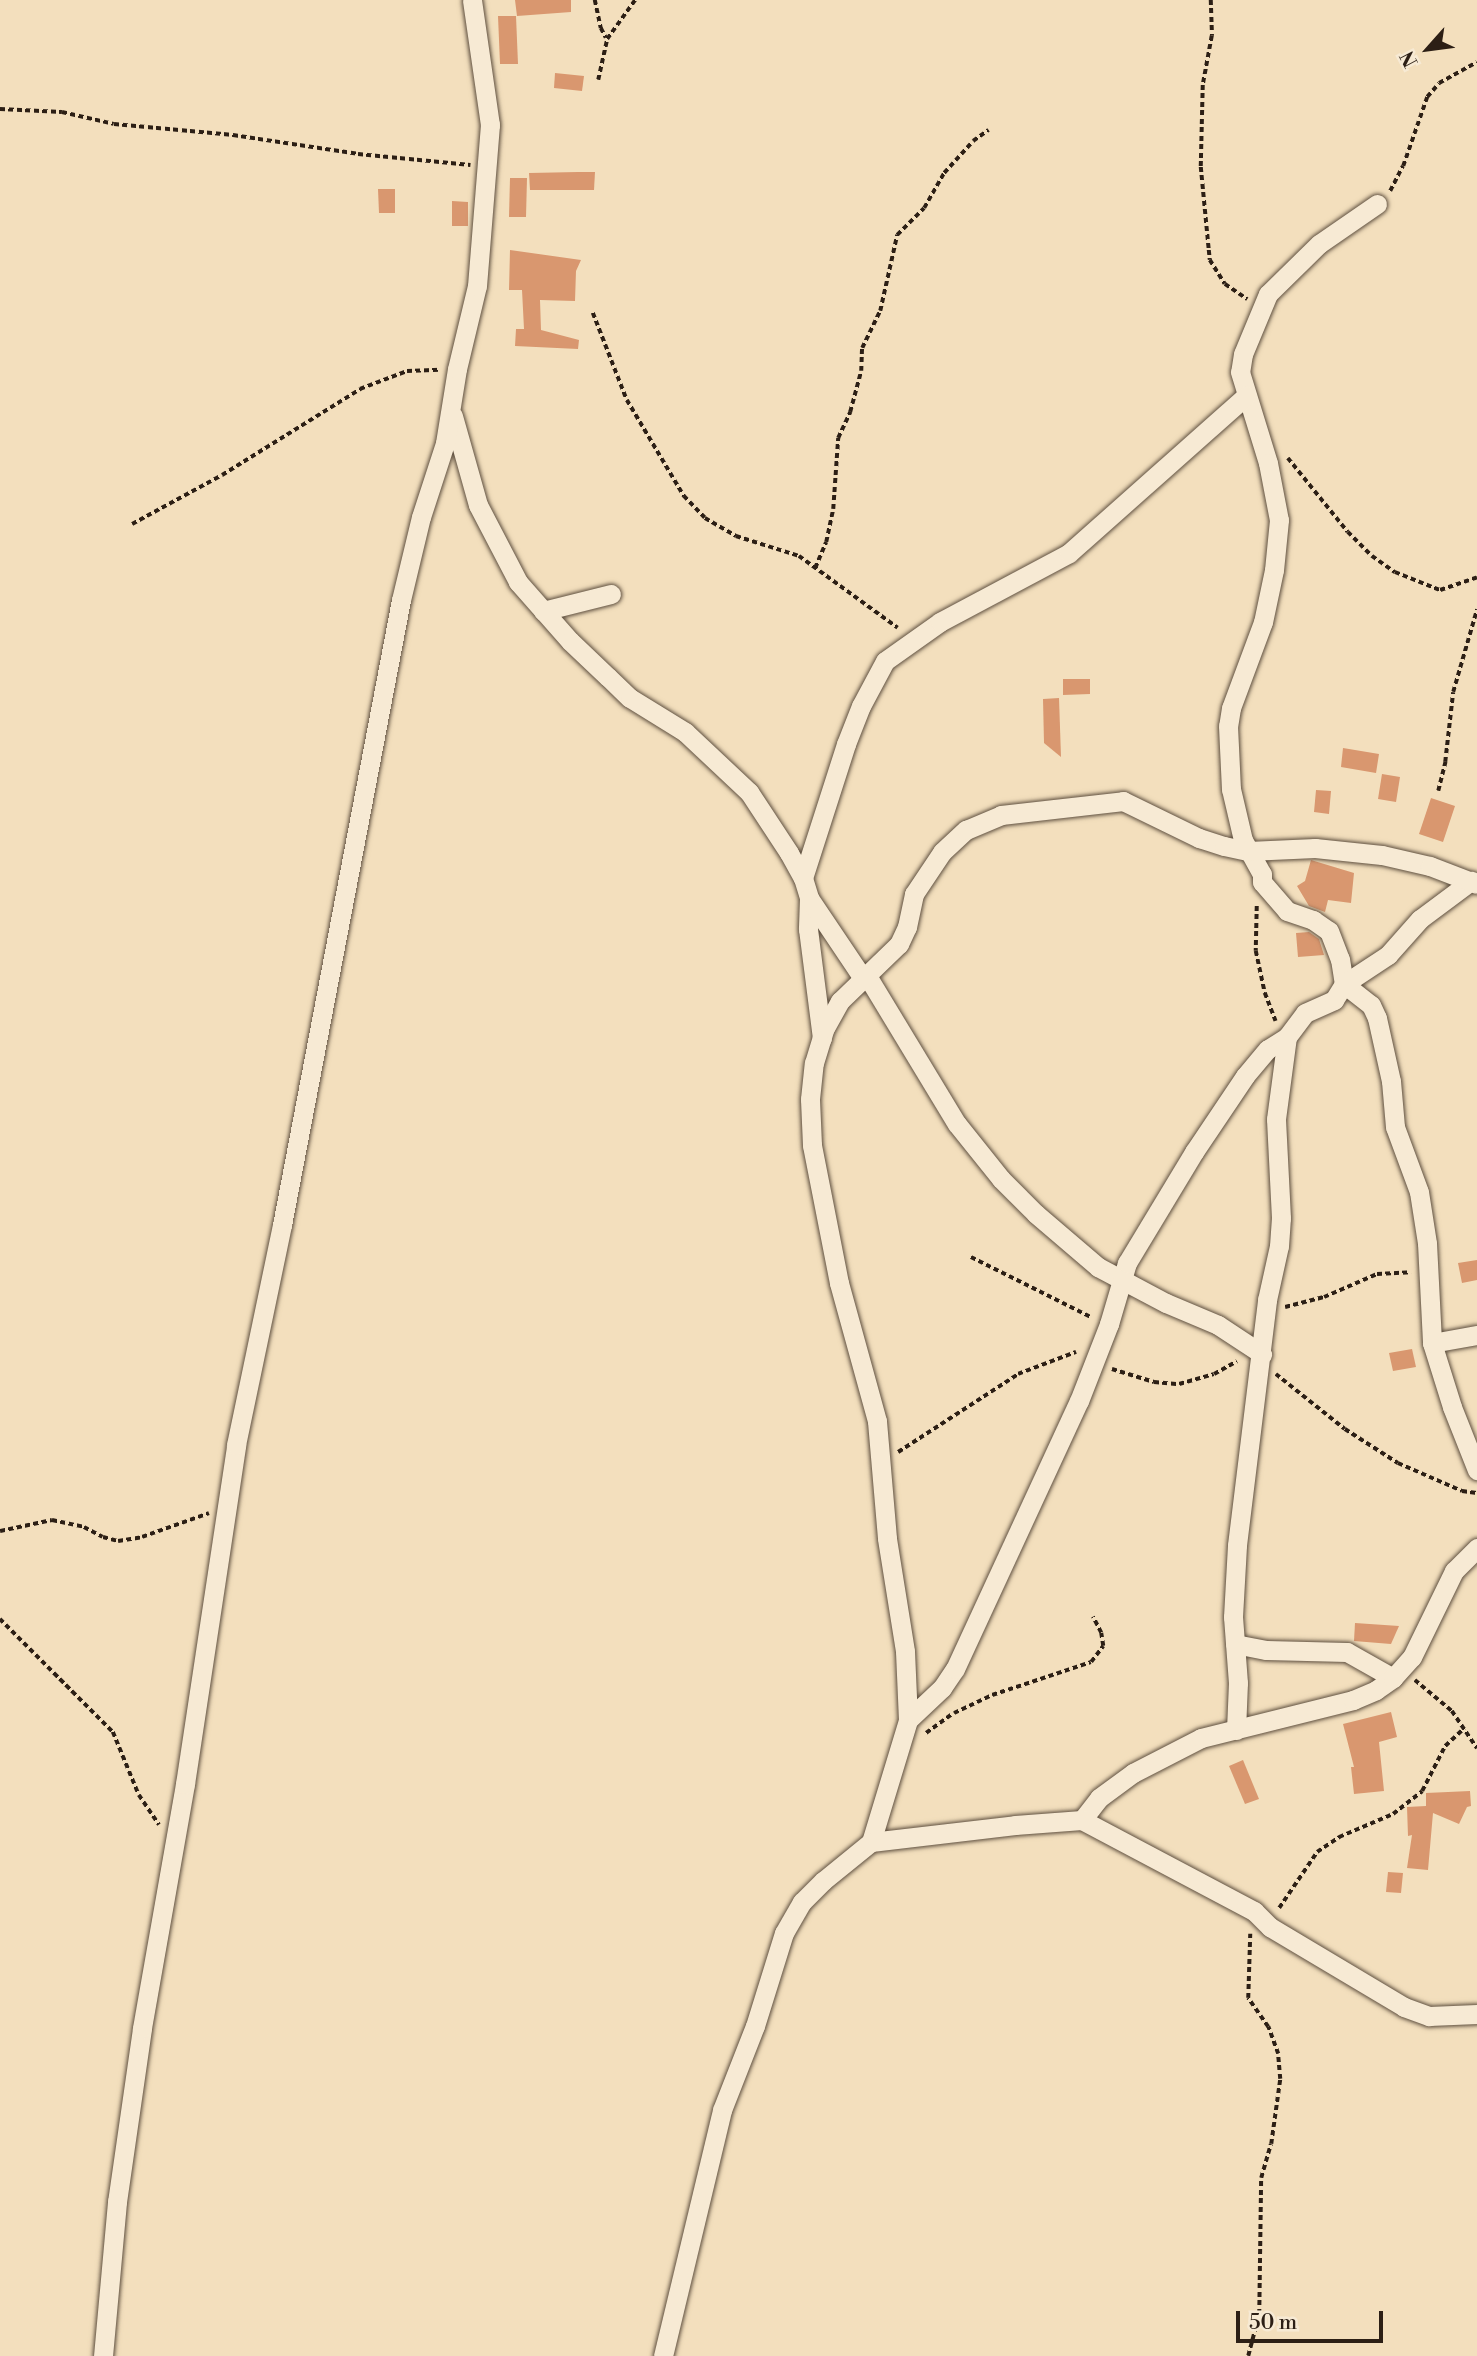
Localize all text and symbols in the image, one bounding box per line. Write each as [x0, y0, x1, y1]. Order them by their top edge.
north arrow [1393, 14, 1463, 84]
text: N [1395, 47, 1424, 71]
scale bar [1239, 2296, 1386, 2340]
text: 50 m [1249, 2310, 1297, 2336]

